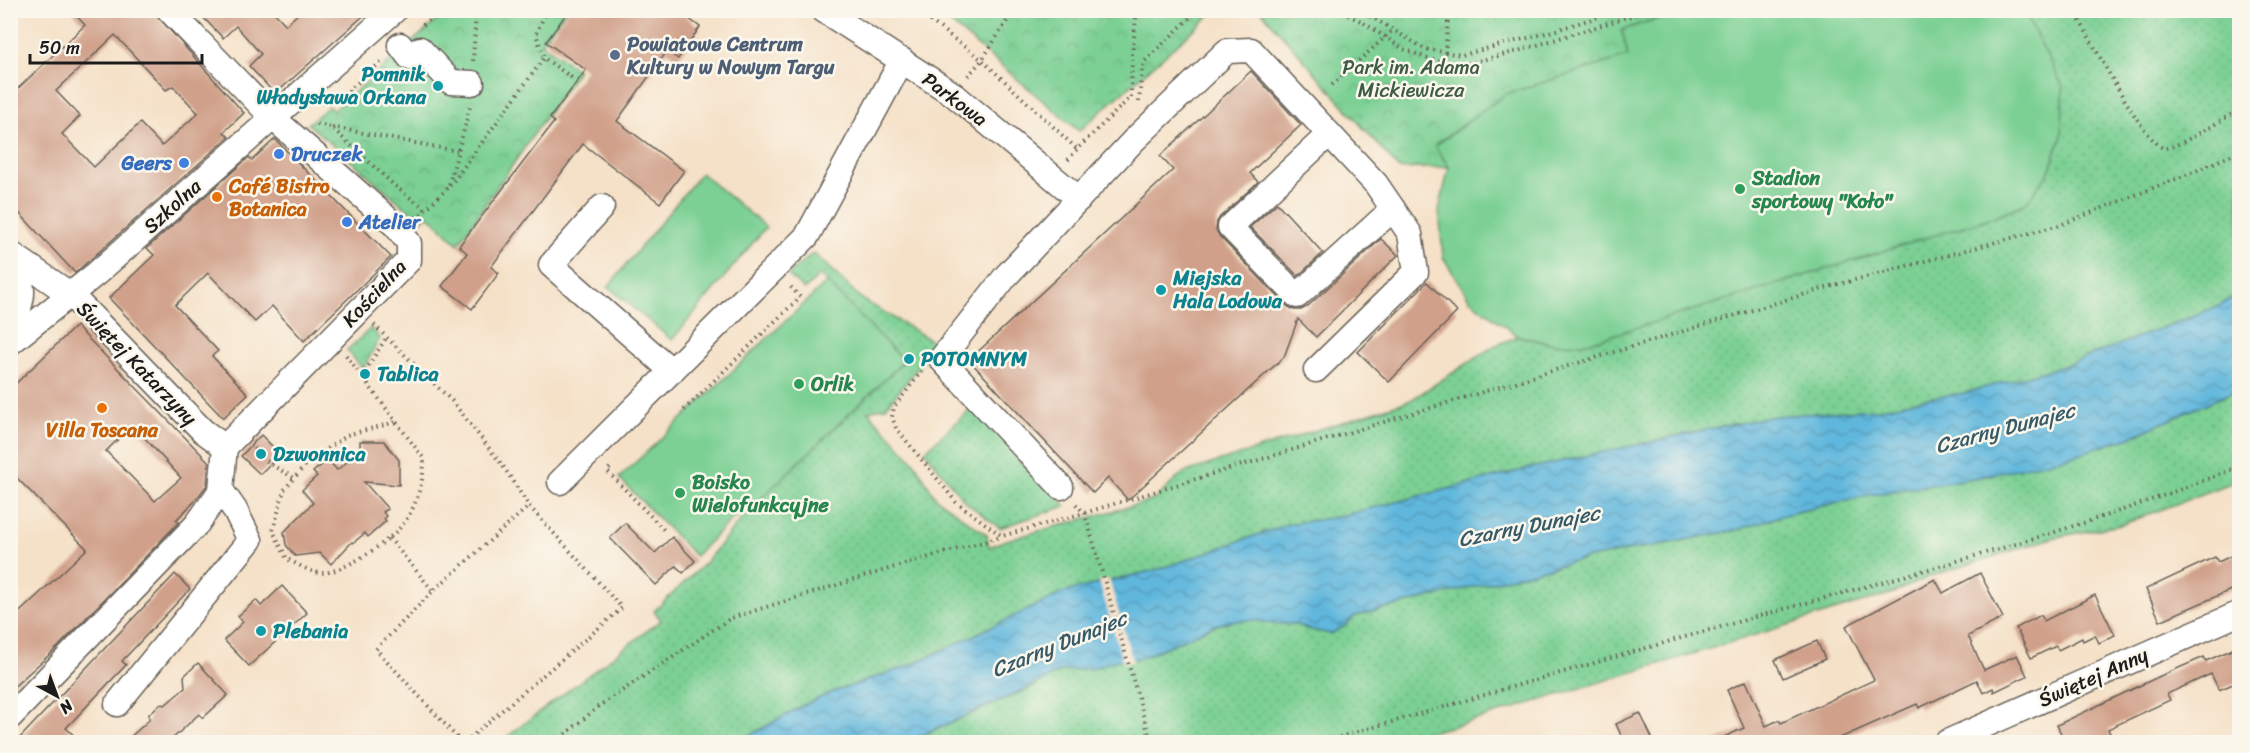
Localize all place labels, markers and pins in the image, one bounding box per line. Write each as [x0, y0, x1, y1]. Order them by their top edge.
place label: Powiatowe Centrum Kultury w Nowym Targu [626, 27, 835, 85]
marker: Powiatowe Centrum Kultury w Nowym Targu [608, 48, 622, 62]
place label: Pomnik Władysława Orkana [257, 57, 427, 115]
marker: Pomnik Władysława Orkana [431, 79, 445, 93]
place label: Druczek [291, 137, 364, 172]
place label: Geers [121, 146, 173, 181]
marker: Druczek [272, 147, 286, 161]
marker: Geers [177, 156, 191, 170]
place label: Stadion sportowy "Koło" [1751, 161, 1894, 219]
place label: Café Bistro Botanica [228, 169, 330, 227]
marker: Stadion sportowy "Koło" [1733, 182, 1747, 196]
marker: Café Bistro Botanica [210, 190, 224, 204]
place label: Atelier [358, 205, 422, 240]
marker: Atelier [340, 215, 354, 229]
place label: Miejska Hala Lodowa [1172, 261, 1283, 319]
marker: Miejska Hala Lodowa [1154, 283, 1168, 297]
place label: POTOMNYM [921, 342, 1028, 377]
marker: POTOMNYM [902, 352, 916, 366]
place label: Tablica [377, 357, 440, 392]
marker: Tablica [358, 367, 372, 381]
place label: Orlik [811, 367, 854, 402]
marker: Orlik [792, 377, 806, 391]
marker: Villa Toscana [95, 401, 109, 415]
place label: Villa Toscana [46, 413, 159, 448]
place label: Dzwonnica [273, 437, 367, 472]
marker: Dzwonnica [254, 447, 268, 461]
place label: Boisko Wielofunkcyjne [692, 465, 830, 523]
marker: Boisko Wielofunkcyjne [673, 486, 687, 500]
place label: Plebania [273, 614, 348, 649]
marker: Plebania [254, 624, 268, 638]

